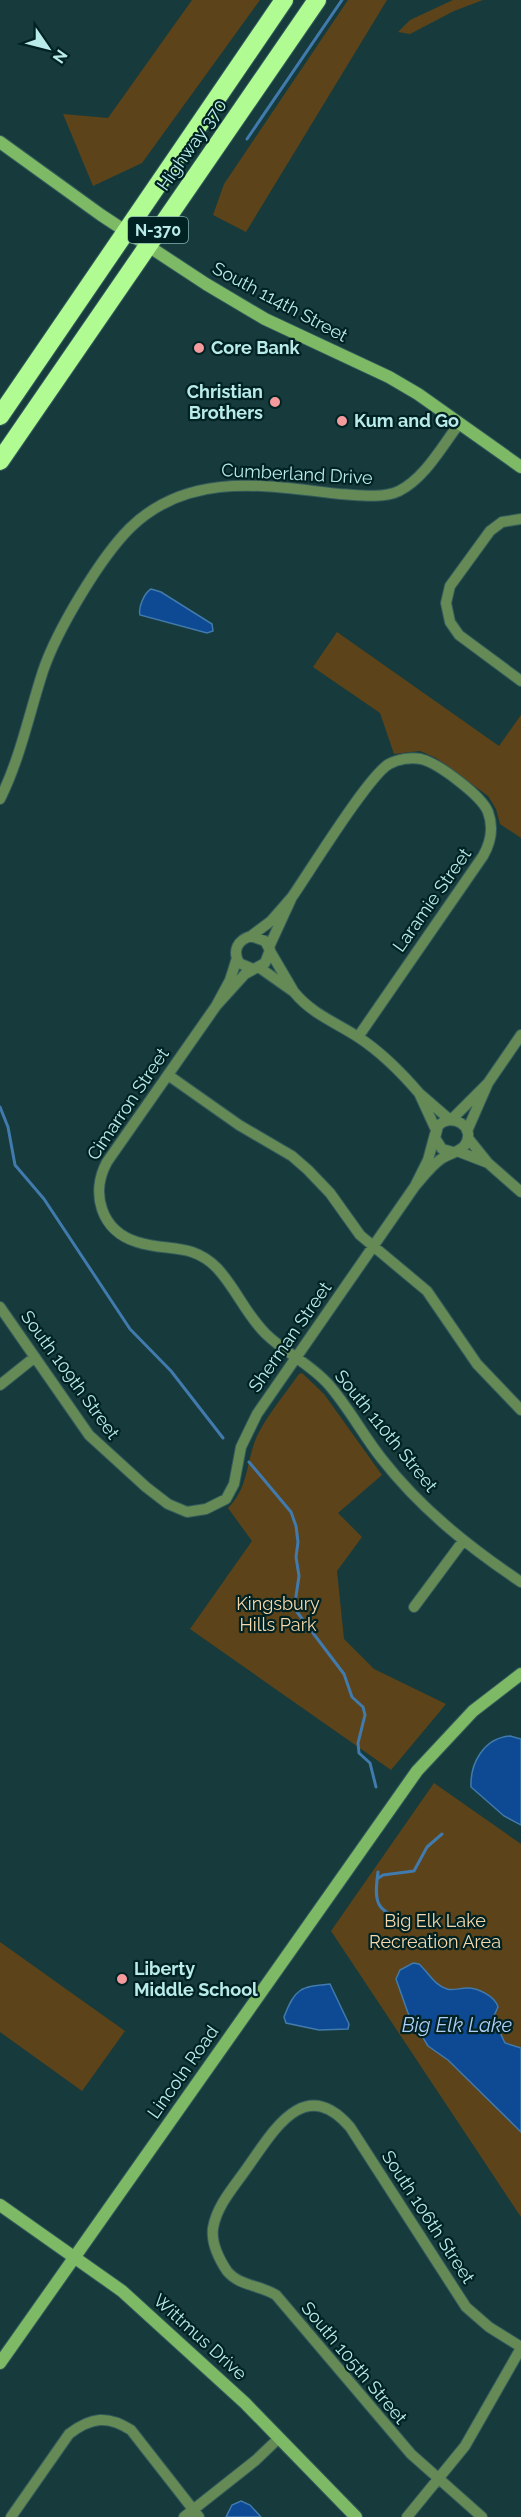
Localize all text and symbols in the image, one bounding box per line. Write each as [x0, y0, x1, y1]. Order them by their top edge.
north arrow [18, 18, 78, 78]
text: N [49, 46, 71, 67]
street label: Highway 370 [152, 95, 231, 194]
road number: N-370 [128, 217, 188, 243]
street label: South 114th Street [209, 257, 351, 346]
place label: Core Bank [211, 337, 301, 358]
marker: Core Bank [192, 341, 206, 355]
place label: Christian Brothers [187, 381, 263, 423]
marker: Christian Brothers [268, 395, 282, 409]
place label: Kum and Go [354, 410, 459, 431]
marker: Kum and Go [335, 414, 349, 428]
street label: Cumberland Drive [221, 459, 374, 488]
street label: Laramie Street [388, 844, 475, 956]
street label: Cimarron Street [82, 1044, 173, 1164]
street label: Sherman Street [244, 1278, 335, 1396]
street label: South 109th Street [17, 1306, 124, 1443]
street label: South 110th Street [331, 1365, 442, 1496]
park label: Kingsbury Hills Park [236, 1593, 320, 1635]
park label: Big Elk Lake Recreation Area [369, 1910, 501, 1952]
place label: Liberty Middle School [134, 1958, 258, 2000]
marker: Liberty Middle School [115, 1972, 129, 1986]
water label: Big Elk Lake [402, 2013, 513, 2037]
street label: Lincoln Road [143, 2021, 222, 2122]
street label: South 106th Street [378, 2146, 479, 2287]
street label: Wittmus Drive [149, 2289, 252, 2384]
street label: South 105th Street [297, 2297, 412, 2428]

